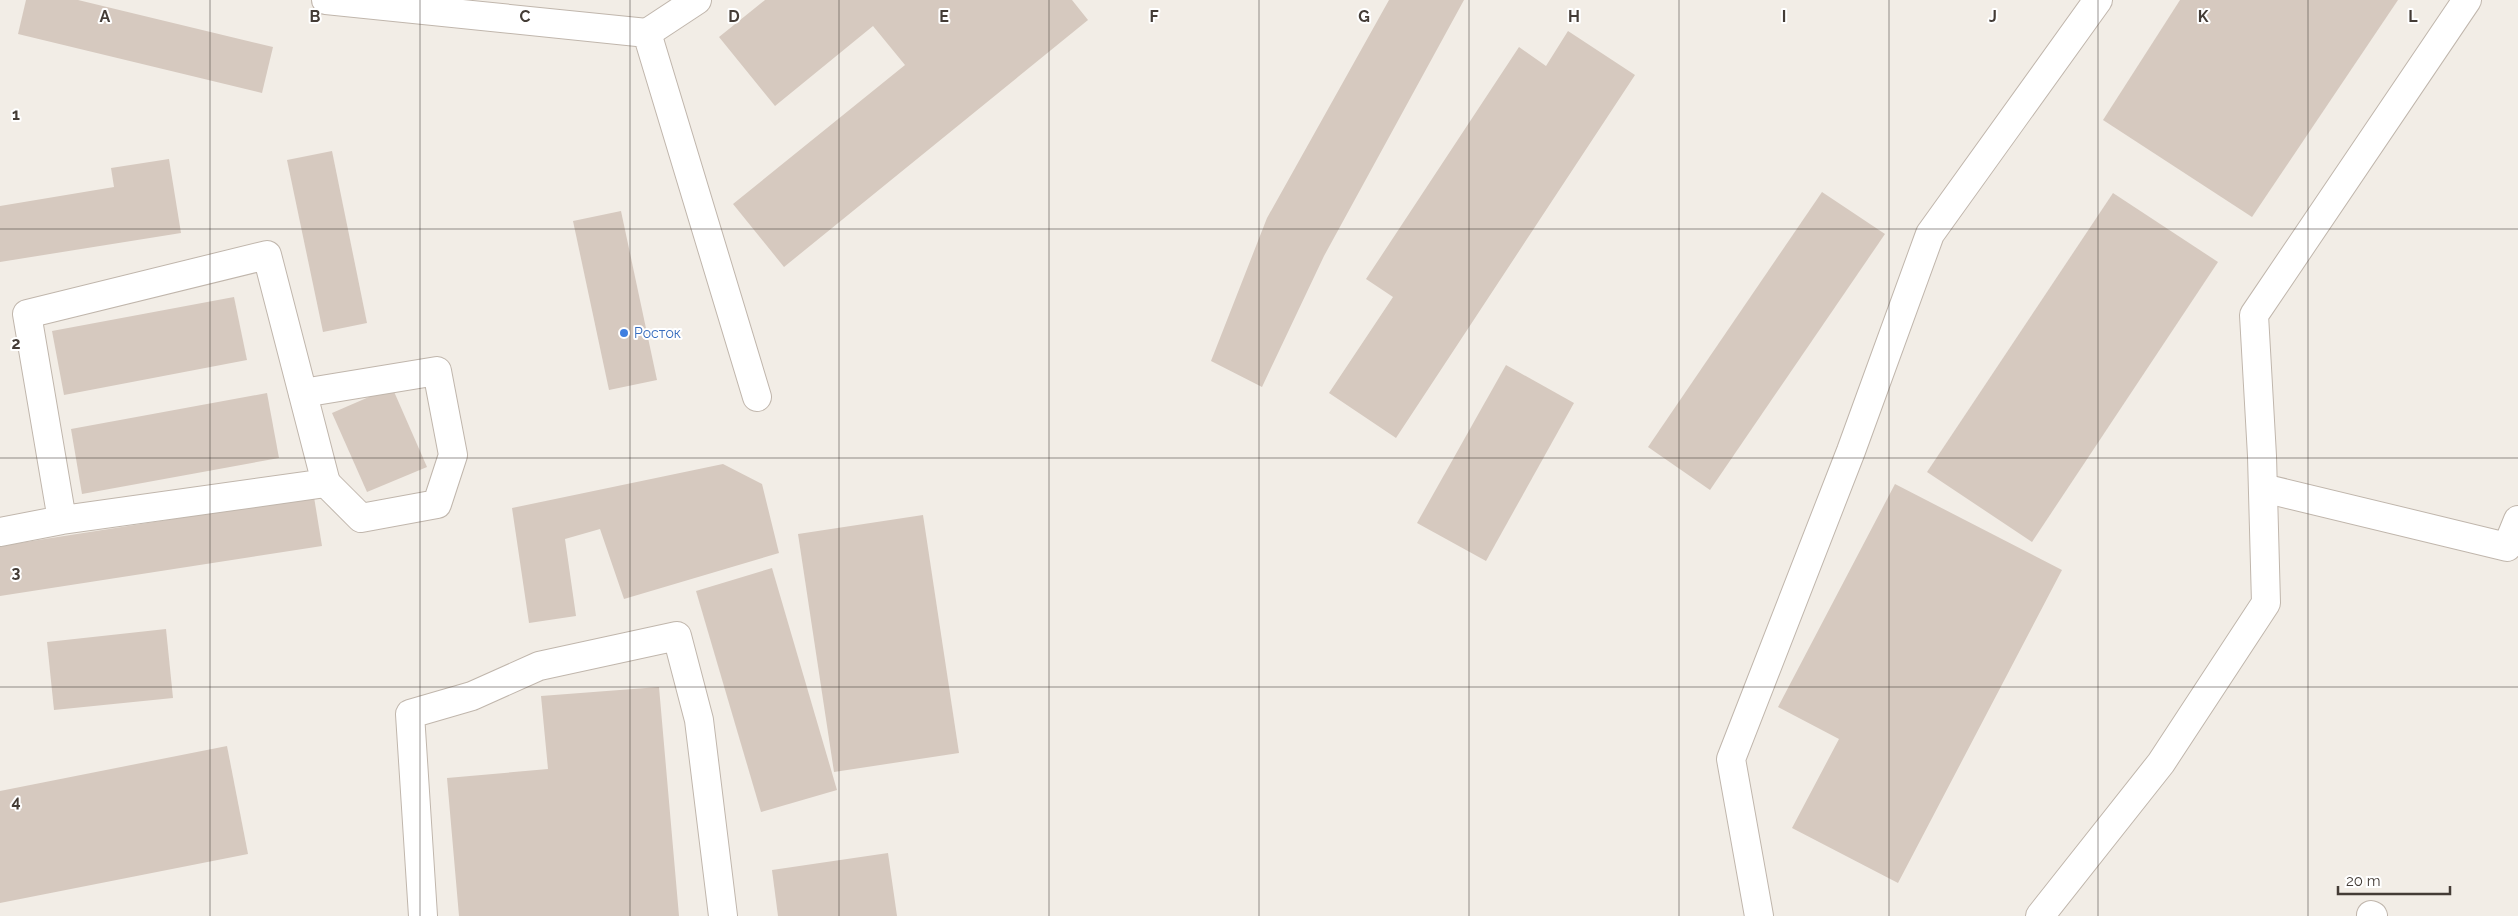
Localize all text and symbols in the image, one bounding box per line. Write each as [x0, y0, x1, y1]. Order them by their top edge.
text: A [100, 7, 111, 26]
text: B [310, 7, 321, 26]
text: C [520, 7, 531, 26]
text: D [728, 7, 740, 26]
text: E [939, 7, 949, 26]
text: F [1149, 7, 1159, 26]
text: G [1358, 7, 1370, 26]
text: H [1568, 7, 1580, 26]
text: I [1782, 7, 1786, 26]
text: J [1989, 7, 1997, 26]
text: K [2198, 7, 2209, 26]
text: L [2408, 7, 2418, 26]
text: 1 [12, 105, 20, 124]
place label: Росток [634, 325, 681, 341]
marker: Росток [618, 327, 630, 339]
text: 2 [11, 334, 21, 353]
text: 3 [12, 563, 21, 582]
text: 4 [11, 792, 21, 811]
scale bar [2338, 864, 2450, 896]
text: 20 m [2346, 872, 2381, 890]

